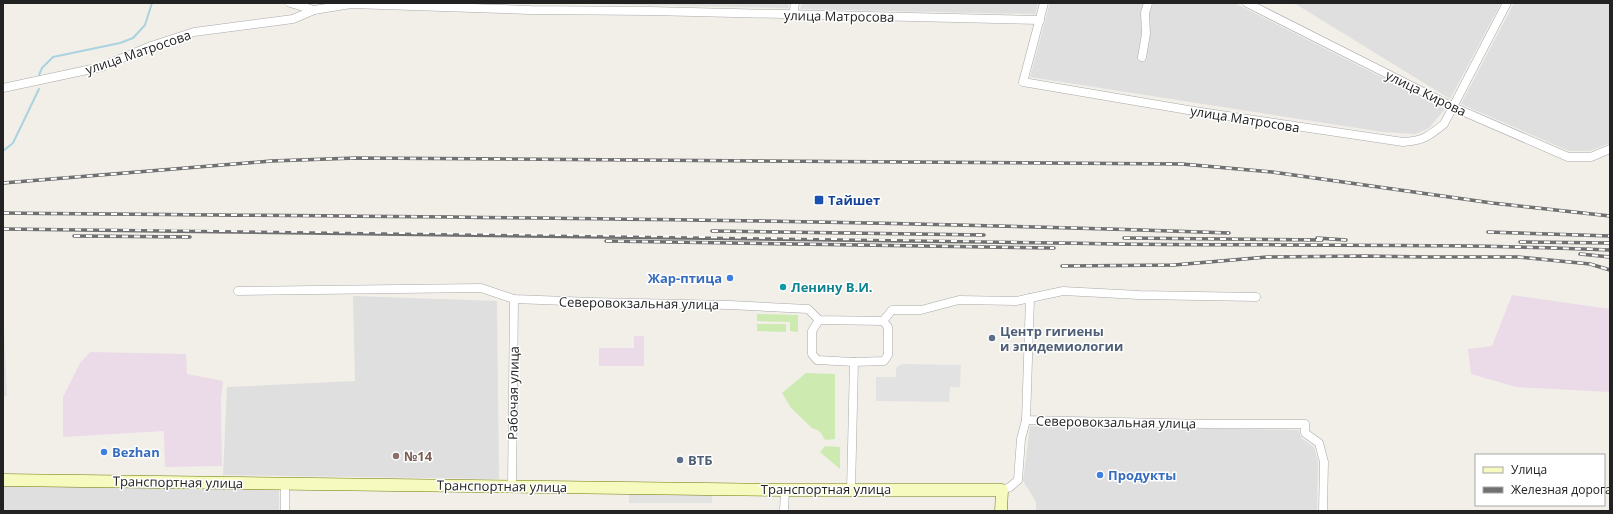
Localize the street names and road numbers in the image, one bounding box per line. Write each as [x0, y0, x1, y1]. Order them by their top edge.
street label: улица Матросова [784, 6, 894, 26]
street label: улица Матросова [83, 26, 193, 78]
street label: улица Кирова [1383, 66, 1469, 120]
street label: улица Матросова [1189, 101, 1301, 137]
street label: Северовокзальная улица [559, 293, 719, 313]
street label: Рабочая улица [503, 346, 523, 440]
street label: Северовокзальная улица [1036, 412, 1196, 432]
street label: Транспортная улица [113, 472, 243, 492]
street label: Транспортная улица [437, 476, 567, 496]
street label: Транспортная улица [761, 480, 891, 498]

